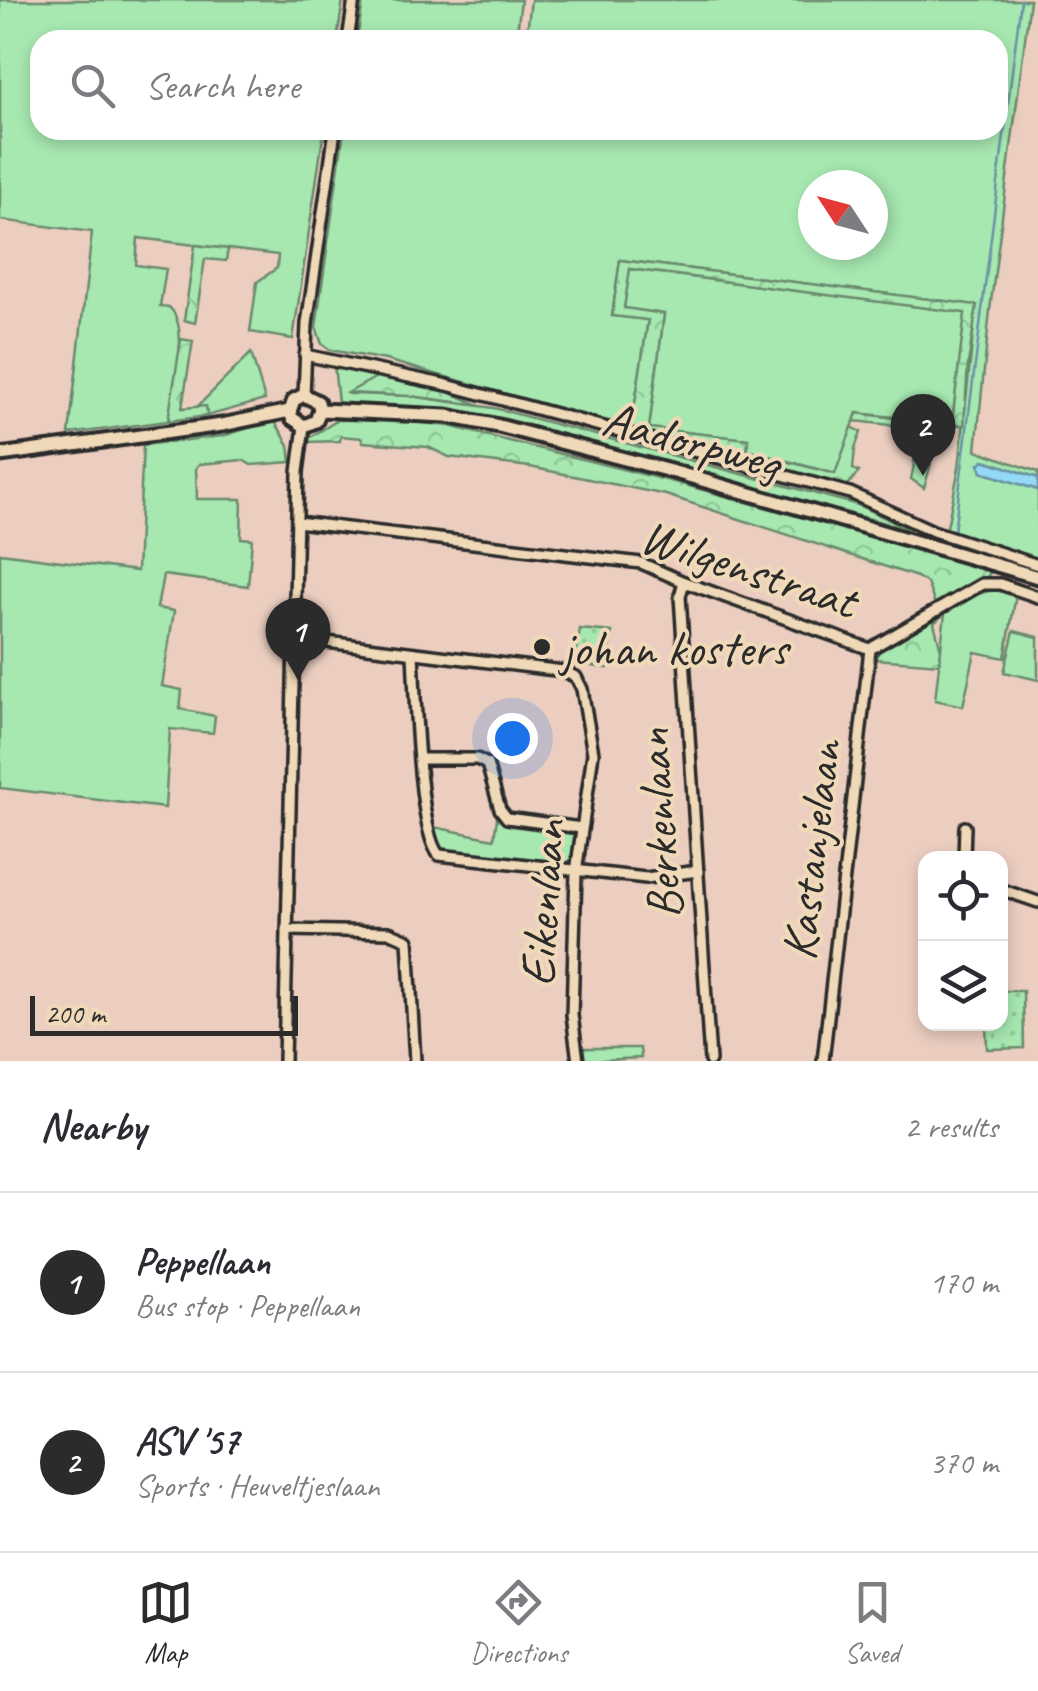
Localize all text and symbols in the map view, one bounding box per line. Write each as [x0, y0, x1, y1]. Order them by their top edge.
search box [30, 30, 1008, 140]
icon: search [65, 58, 120, 113]
text: Search here [145, 62, 300, 109]
north arrow [798, 170, 888, 260]
street label: Aadorpweg [596, 387, 791, 495]
pin: 2 [890, 394, 956, 476]
street label: Wilgenstraat [633, 504, 868, 634]
pin: 1 [266, 598, 330, 680]
place label: johan kosters [558, 617, 792, 680]
marker: johan kosters [531, 636, 553, 658]
your location [487, 713, 538, 764]
street label: Berkenlaan [620, 726, 697, 921]
street label: Kastanjelaan [767, 735, 856, 963]
street label: Eikenlaan [505, 817, 580, 988]
map controls [918, 851, 1008, 1031]
button: locate [918, 851, 1008, 941]
button: layers [918, 941, 1008, 1031]
scale bar [30, 991, 298, 1036]
text: 200 m [45, 996, 105, 1031]
text: Nearby [40, 1100, 146, 1153]
text: 2 results [904, 1106, 998, 1147]
text: Peppellaan [135, 1238, 270, 1285]
text: 1 [65, 1262, 80, 1303]
text: 170 m [929, 1262, 998, 1303]
text: Bus stop · Peppellaan [135, 1285, 360, 1326]
text: ASV '57 [135, 1418, 239, 1465]
text: 2 [65, 1442, 80, 1483]
text: 370 m [929, 1442, 998, 1483]
text: Sports · Heuveltjeslaan [135, 1465, 379, 1506]
tab: Map [138, 1575, 193, 1670]
tab: Directions [470, 1575, 568, 1670]
tab: Saved [845, 1575, 900, 1670]

